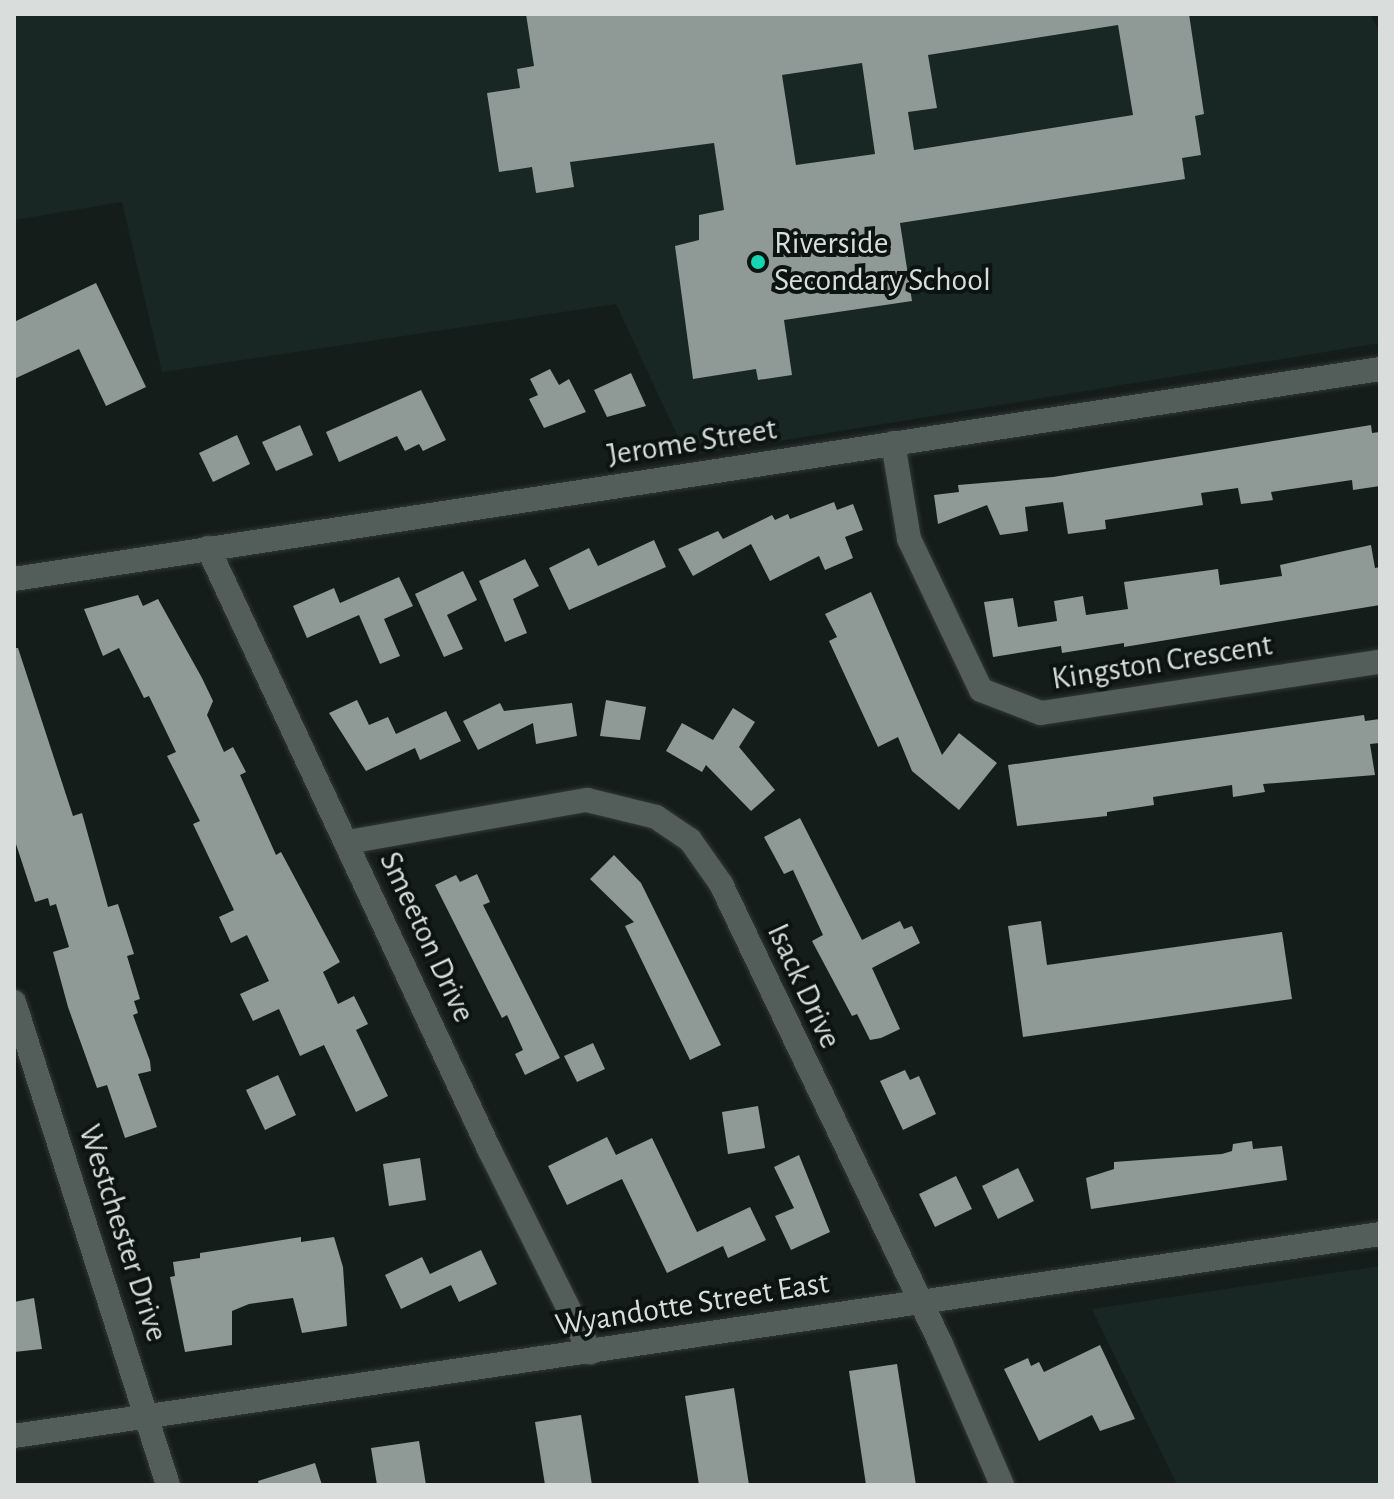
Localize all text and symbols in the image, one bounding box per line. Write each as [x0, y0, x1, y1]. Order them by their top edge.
place label: Riverside Secondary School [774, 225, 991, 300]
marker: Riverside Secondary School [749, 253, 767, 271]
street label: Jerome Street [605, 410, 779, 474]
street label: Kingston Crescent [1049, 626, 1275, 698]
street label: Smeeton Drive [371, 846, 483, 1028]
street label: Isack Drive [758, 917, 850, 1055]
street label: Westchester Drive [70, 1120, 176, 1346]
street label: Wyandotte Street East [552, 1263, 832, 1345]

